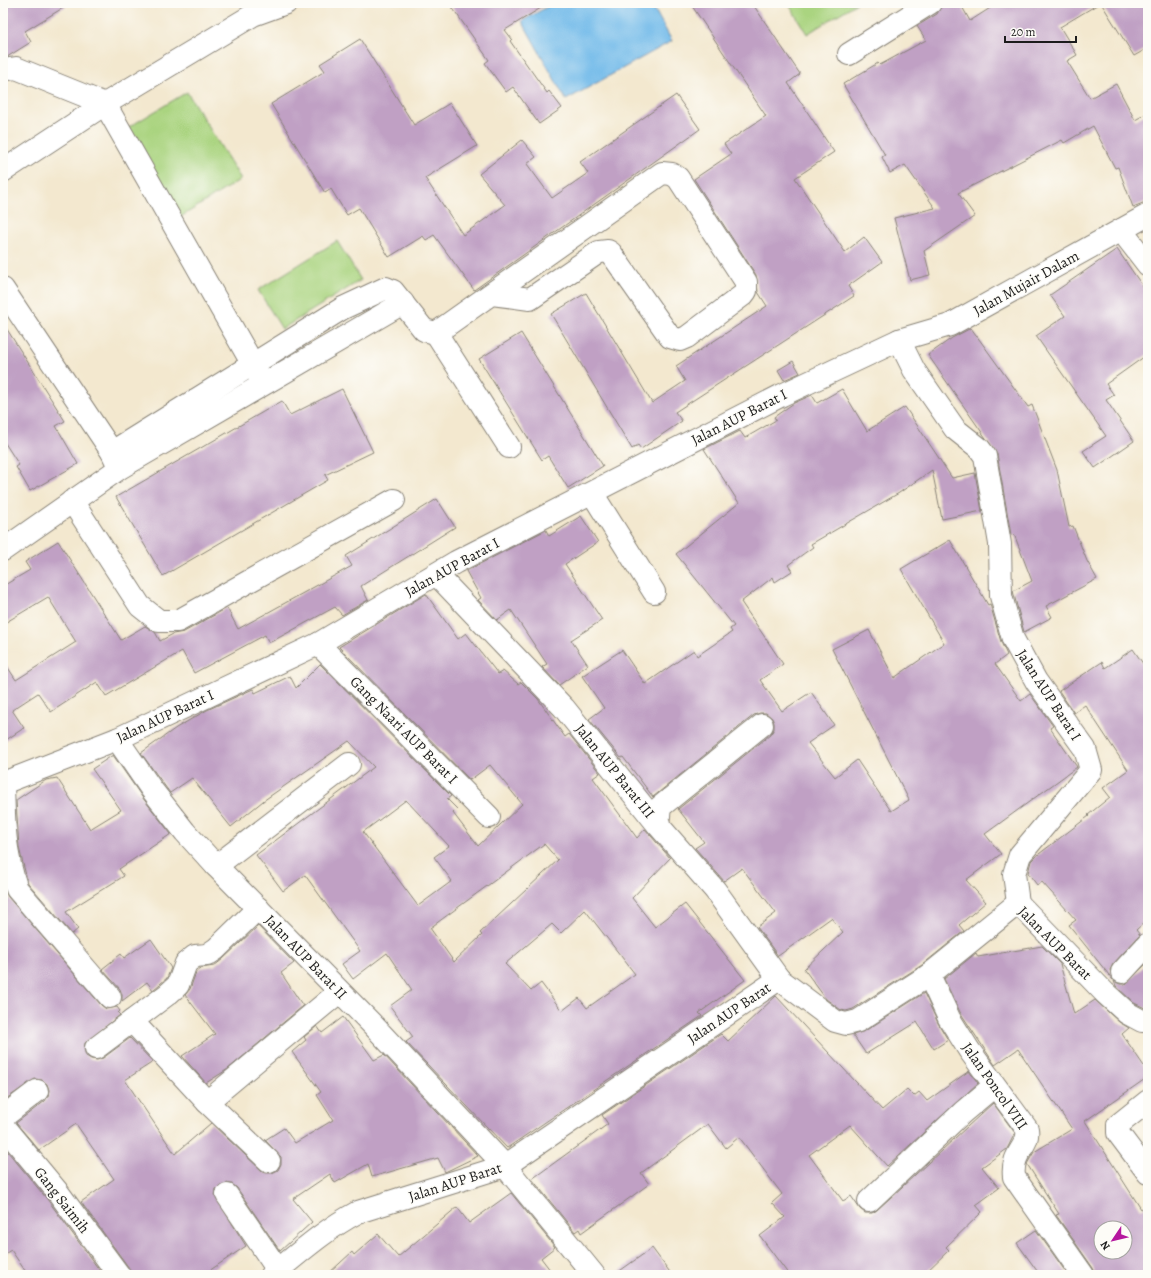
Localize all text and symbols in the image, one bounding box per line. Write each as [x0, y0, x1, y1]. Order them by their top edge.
scale bar [1005, 18, 1076, 44]
text: 20 m [1011, 24, 1035, 40]
street label: Jalan Mujair Dalam [969, 245, 1083, 320]
street label: Jalan AUP Barat I [688, 384, 790, 450]
street label: Jalan AUP Barat I [401, 533, 503, 601]
street label: Jalan AUP Barat I [1012, 645, 1086, 745]
street label: Gang Naari AUP Barat I [346, 672, 462, 788]
street label: Jalan AUP Barat I [113, 685, 217, 747]
street label: Jalan AUP Barat III [571, 720, 659, 822]
street label: Jalan AUP Barat [1014, 902, 1096, 984]
street label: Jalan AUP Barat II [260, 910, 352, 1004]
street label: Jalan AUP Barat [683, 978, 775, 1048]
street label: Jalan Poncol VIII [957, 1038, 1033, 1134]
street label: Jalan AUP Barat [406, 1158, 504, 1206]
street label: Gang Saimih [30, 1163, 94, 1237]
north arrow [1093, 1220, 1133, 1260]
text: N [1097, 1238, 1114, 1253]

